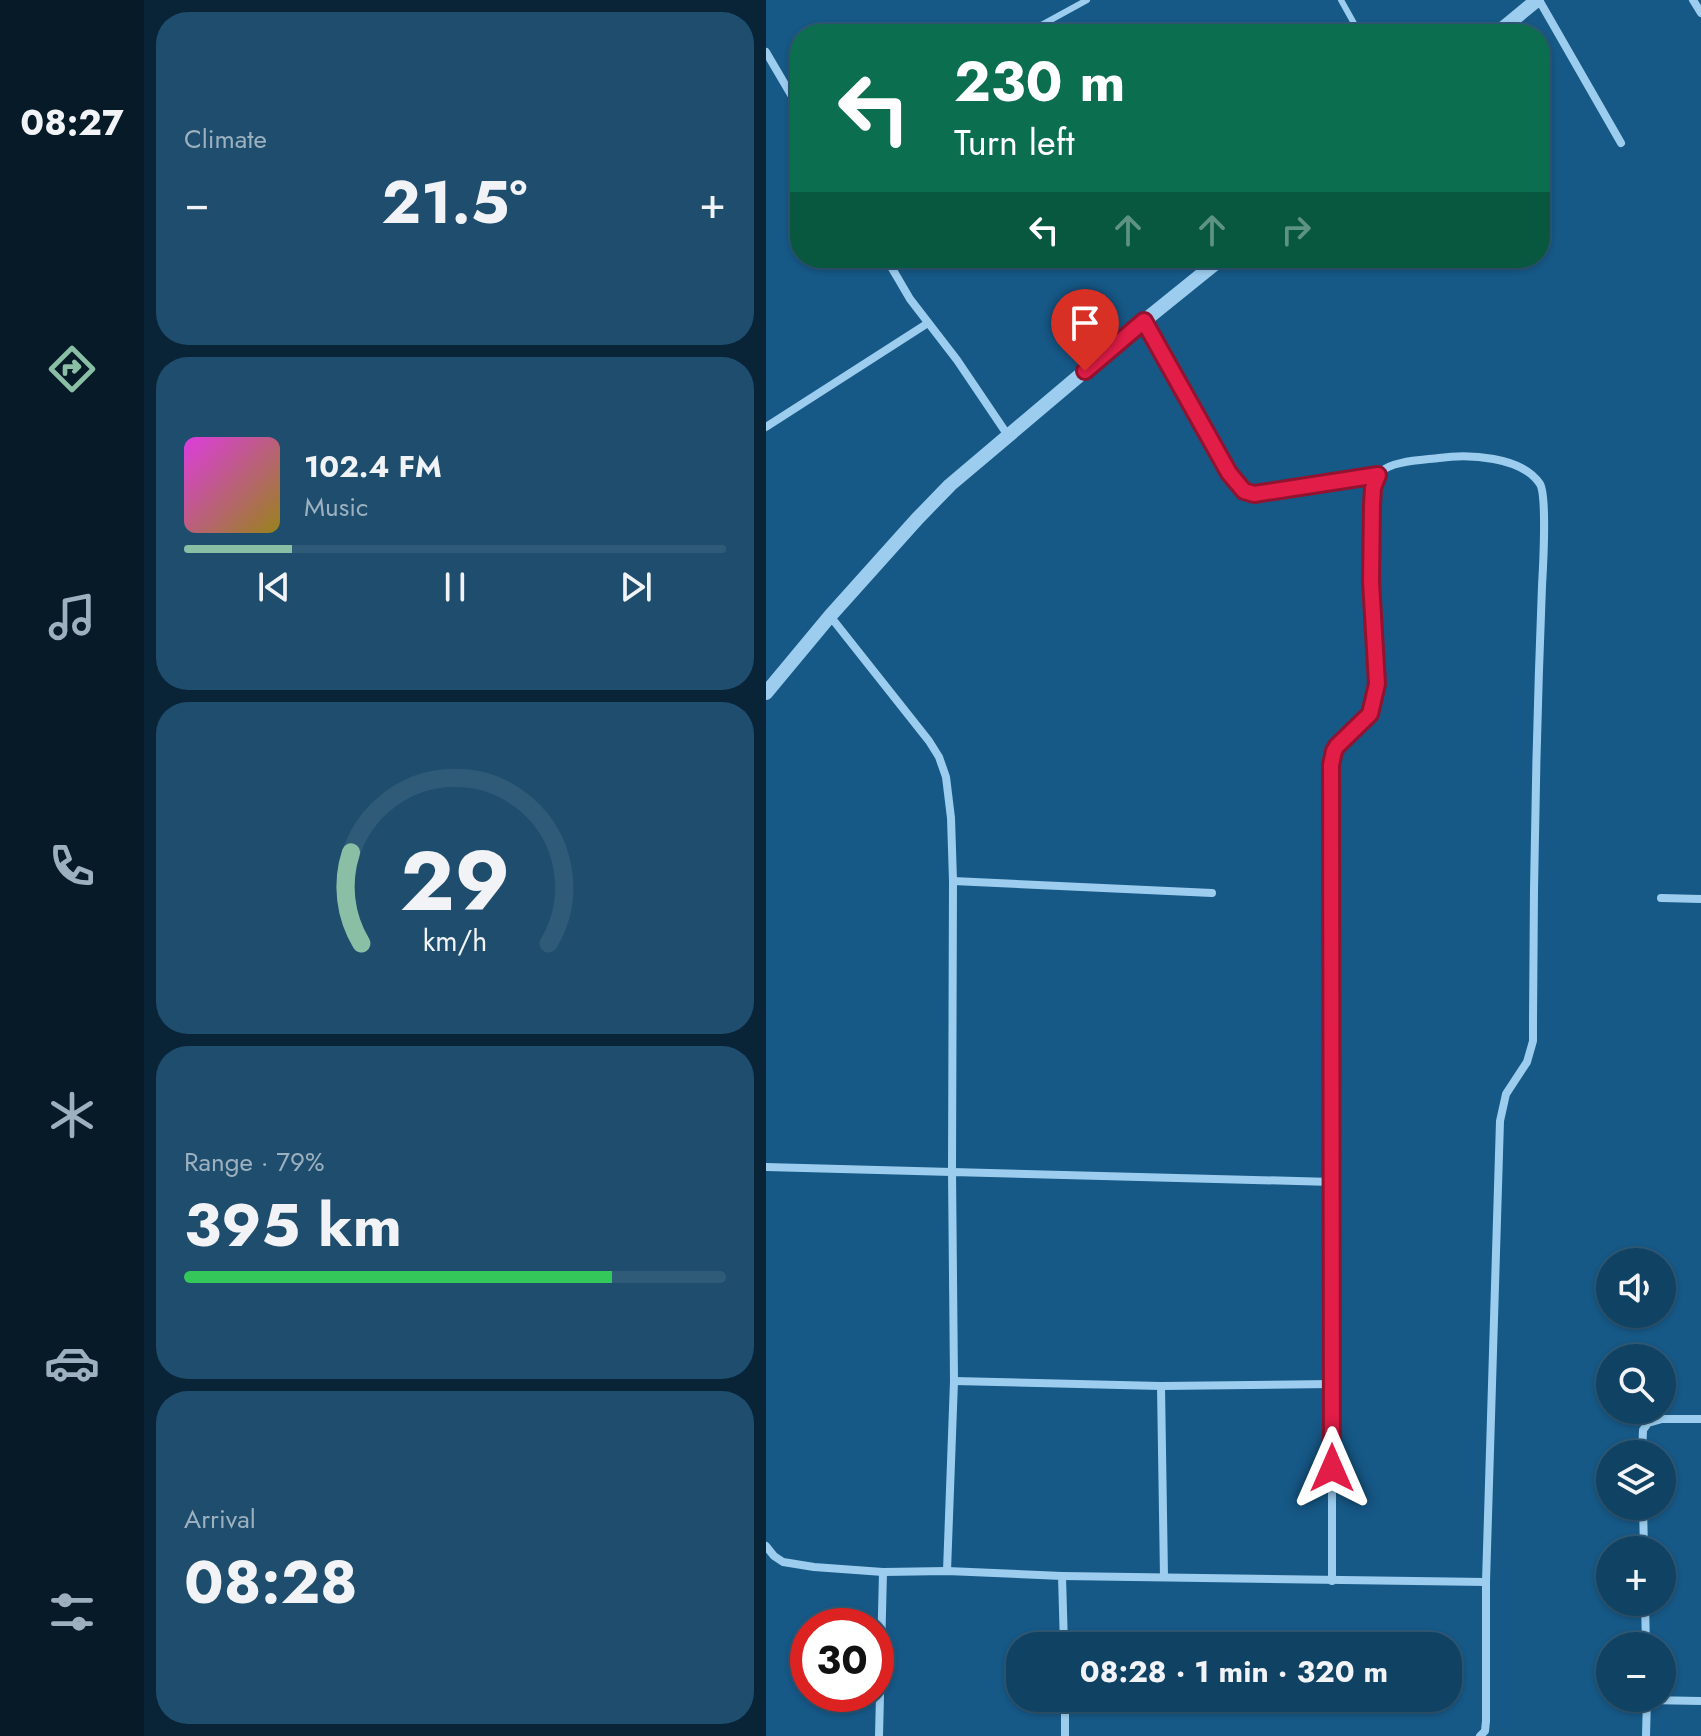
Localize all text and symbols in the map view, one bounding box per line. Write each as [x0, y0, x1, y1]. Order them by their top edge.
text: 230 m [954, 41, 1125, 122]
icon: left [822, 56, 926, 160]
text: 08:27 [20, 96, 124, 148]
text: Turn left [954, 116, 1075, 168]
text: Climate [184, 120, 267, 158]
text: 21.5° [382, 159, 527, 246]
text: − [184, 171, 210, 235]
text: + [699, 171, 726, 235]
icon: left [1022, 208, 1066, 252]
icon: ahead [1106, 208, 1150, 252]
icon: ahead [1190, 208, 1234, 252]
icon: right [1274, 208, 1318, 252]
pin [1051, 289, 1119, 371]
icon: arrive [1063, 301, 1107, 345]
icon: directions [44, 341, 100, 397]
text: 102.4 FM [304, 445, 442, 488]
text: Music [304, 488, 368, 526]
icon: previous [252, 565, 296, 609]
icon: pause [433, 565, 477, 609]
icon: next [614, 565, 658, 609]
icon: music [44, 589, 100, 645]
text: 29 [400, 821, 510, 941]
icon: phone [44, 838, 100, 894]
text: km/h [423, 920, 487, 962]
icon: climate [44, 1087, 100, 1143]
text: Range · 79% [184, 1143, 324, 1181]
text: 395 km [184, 1182, 402, 1269]
map controls [1596, 1248, 1676, 1712]
button: sound [1596, 1248, 1676, 1328]
icon: car [44, 1335, 100, 1391]
button: search [1596, 1344, 1676, 1424]
position arrow [1290, 1426, 1374, 1510]
button: layers [1596, 1440, 1676, 1520]
text: Arrival [184, 1500, 256, 1538]
button: + [1596, 1536, 1676, 1616]
text: 08:28 [184, 1539, 358, 1626]
icon: filters [44, 1584, 100, 1640]
speed limit sign: 30 [790, 1608, 894, 1712]
button: − [1596, 1632, 1676, 1712]
text: 08:28 · 1 min · 320 m [1080, 1650, 1388, 1693]

